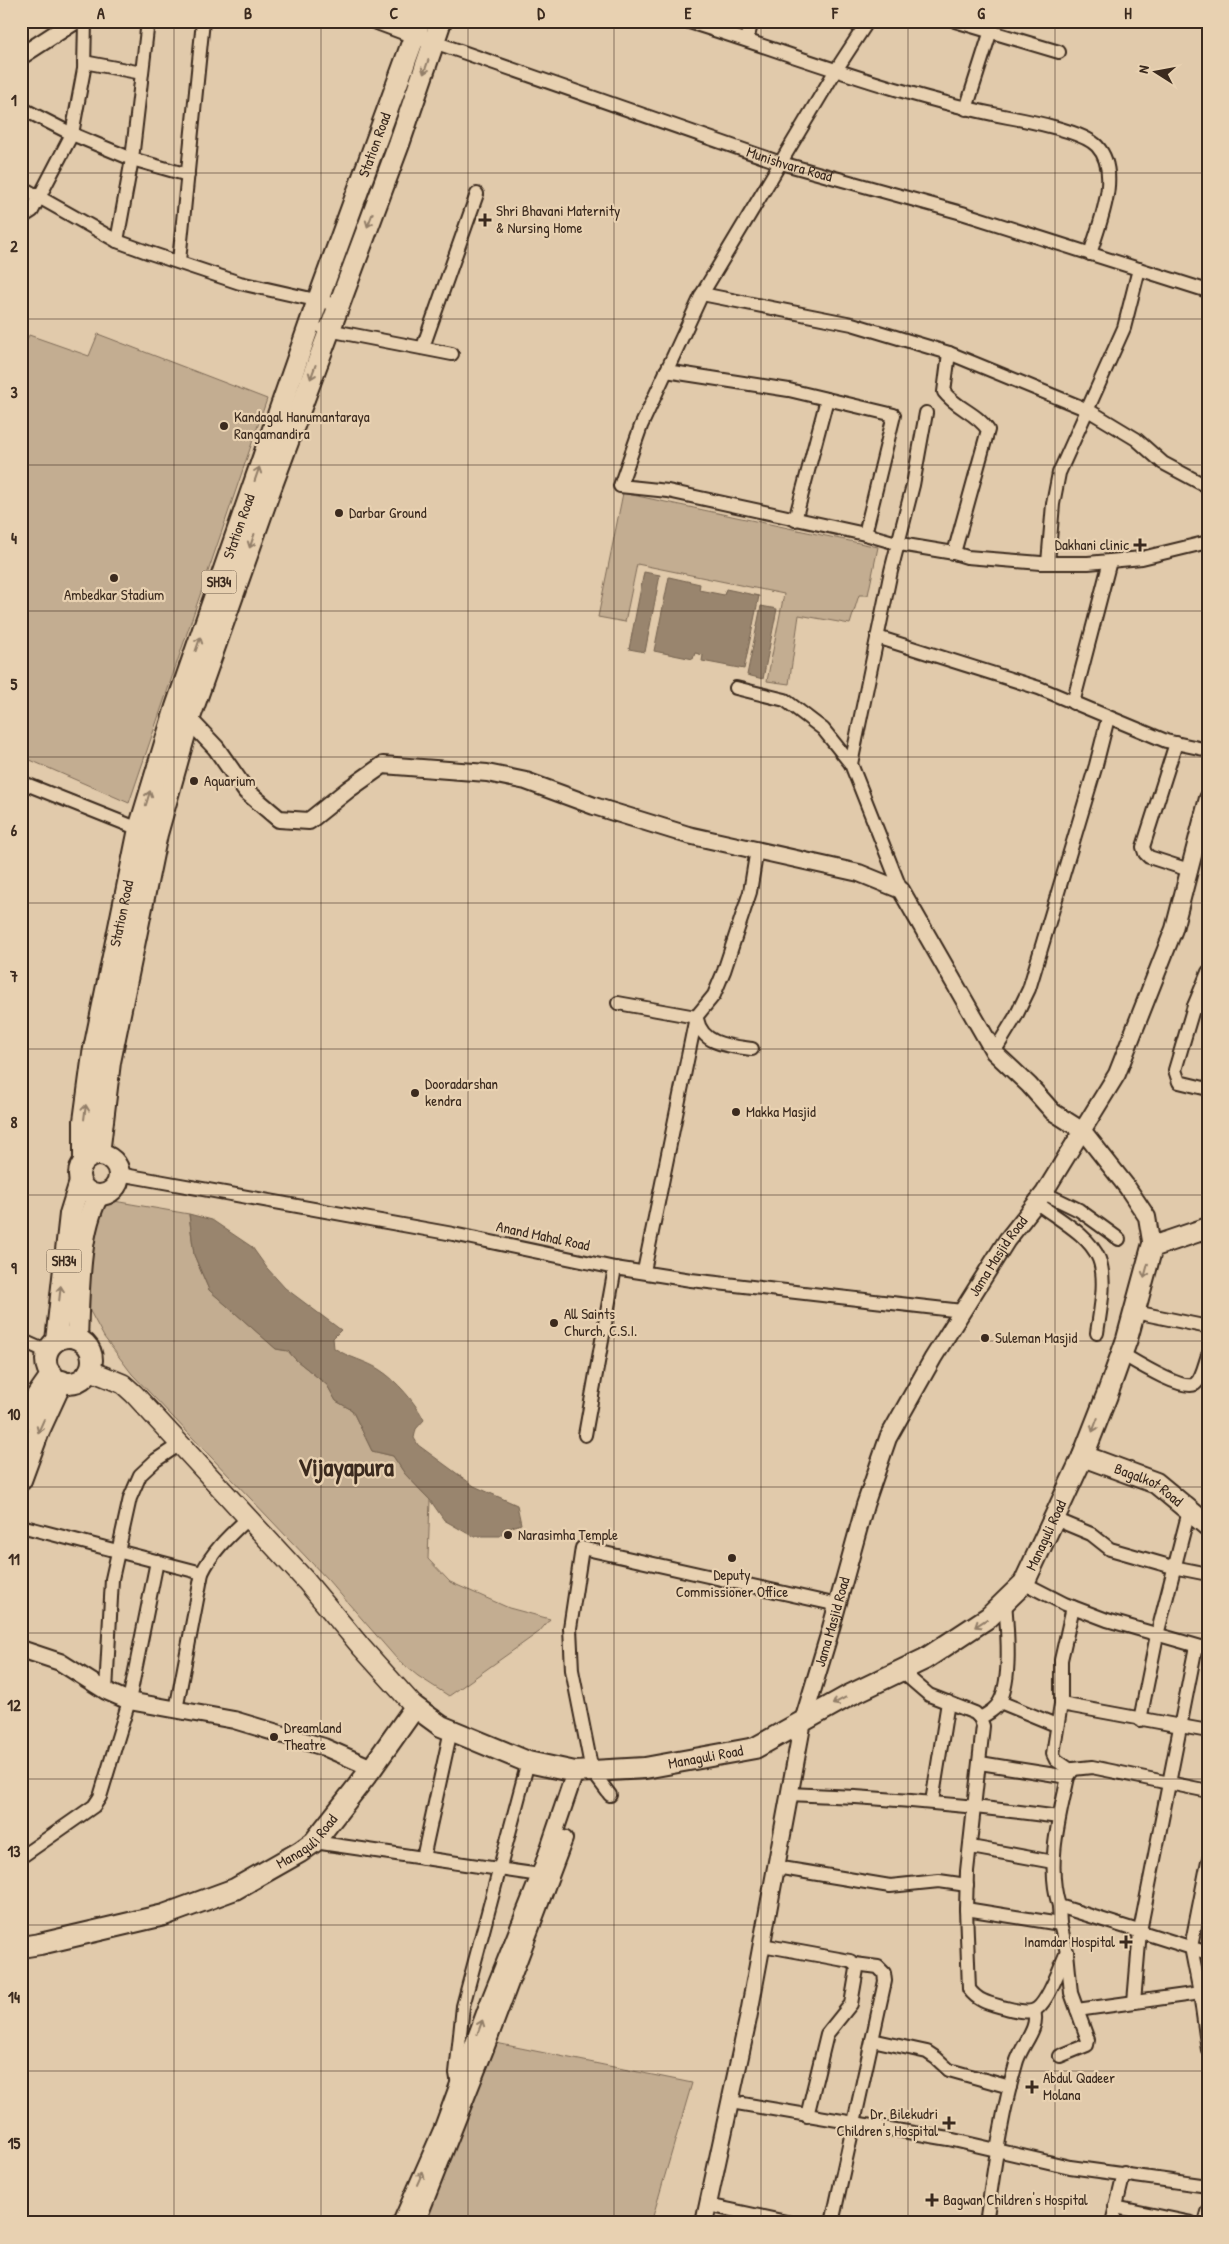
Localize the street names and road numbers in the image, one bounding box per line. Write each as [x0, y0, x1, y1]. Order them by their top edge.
street label: Station Road [353, 109, 396, 180]
street label: Munishvara Road [744, 141, 835, 187]
street label: Station Road [218, 491, 260, 562]
road number: SH34 [202, 570, 236, 594]
street label: Station Road [104, 878, 138, 949]
street label: Jama Masjid Road [963, 1211, 1032, 1300]
street label: Anand Mahal Road [494, 1215, 592, 1256]
road number: SH34 [46, 1250, 82, 1272]
street label: Bagalkot Road [1112, 1458, 1188, 1511]
street label: Managuli Road [1020, 1496, 1071, 1574]
street label: Jama Masjid Road [809, 1574, 855, 1669]
street label: Managuli Road [666, 1739, 745, 1774]
street label: Managuli Road [272, 1809, 342, 1873]

